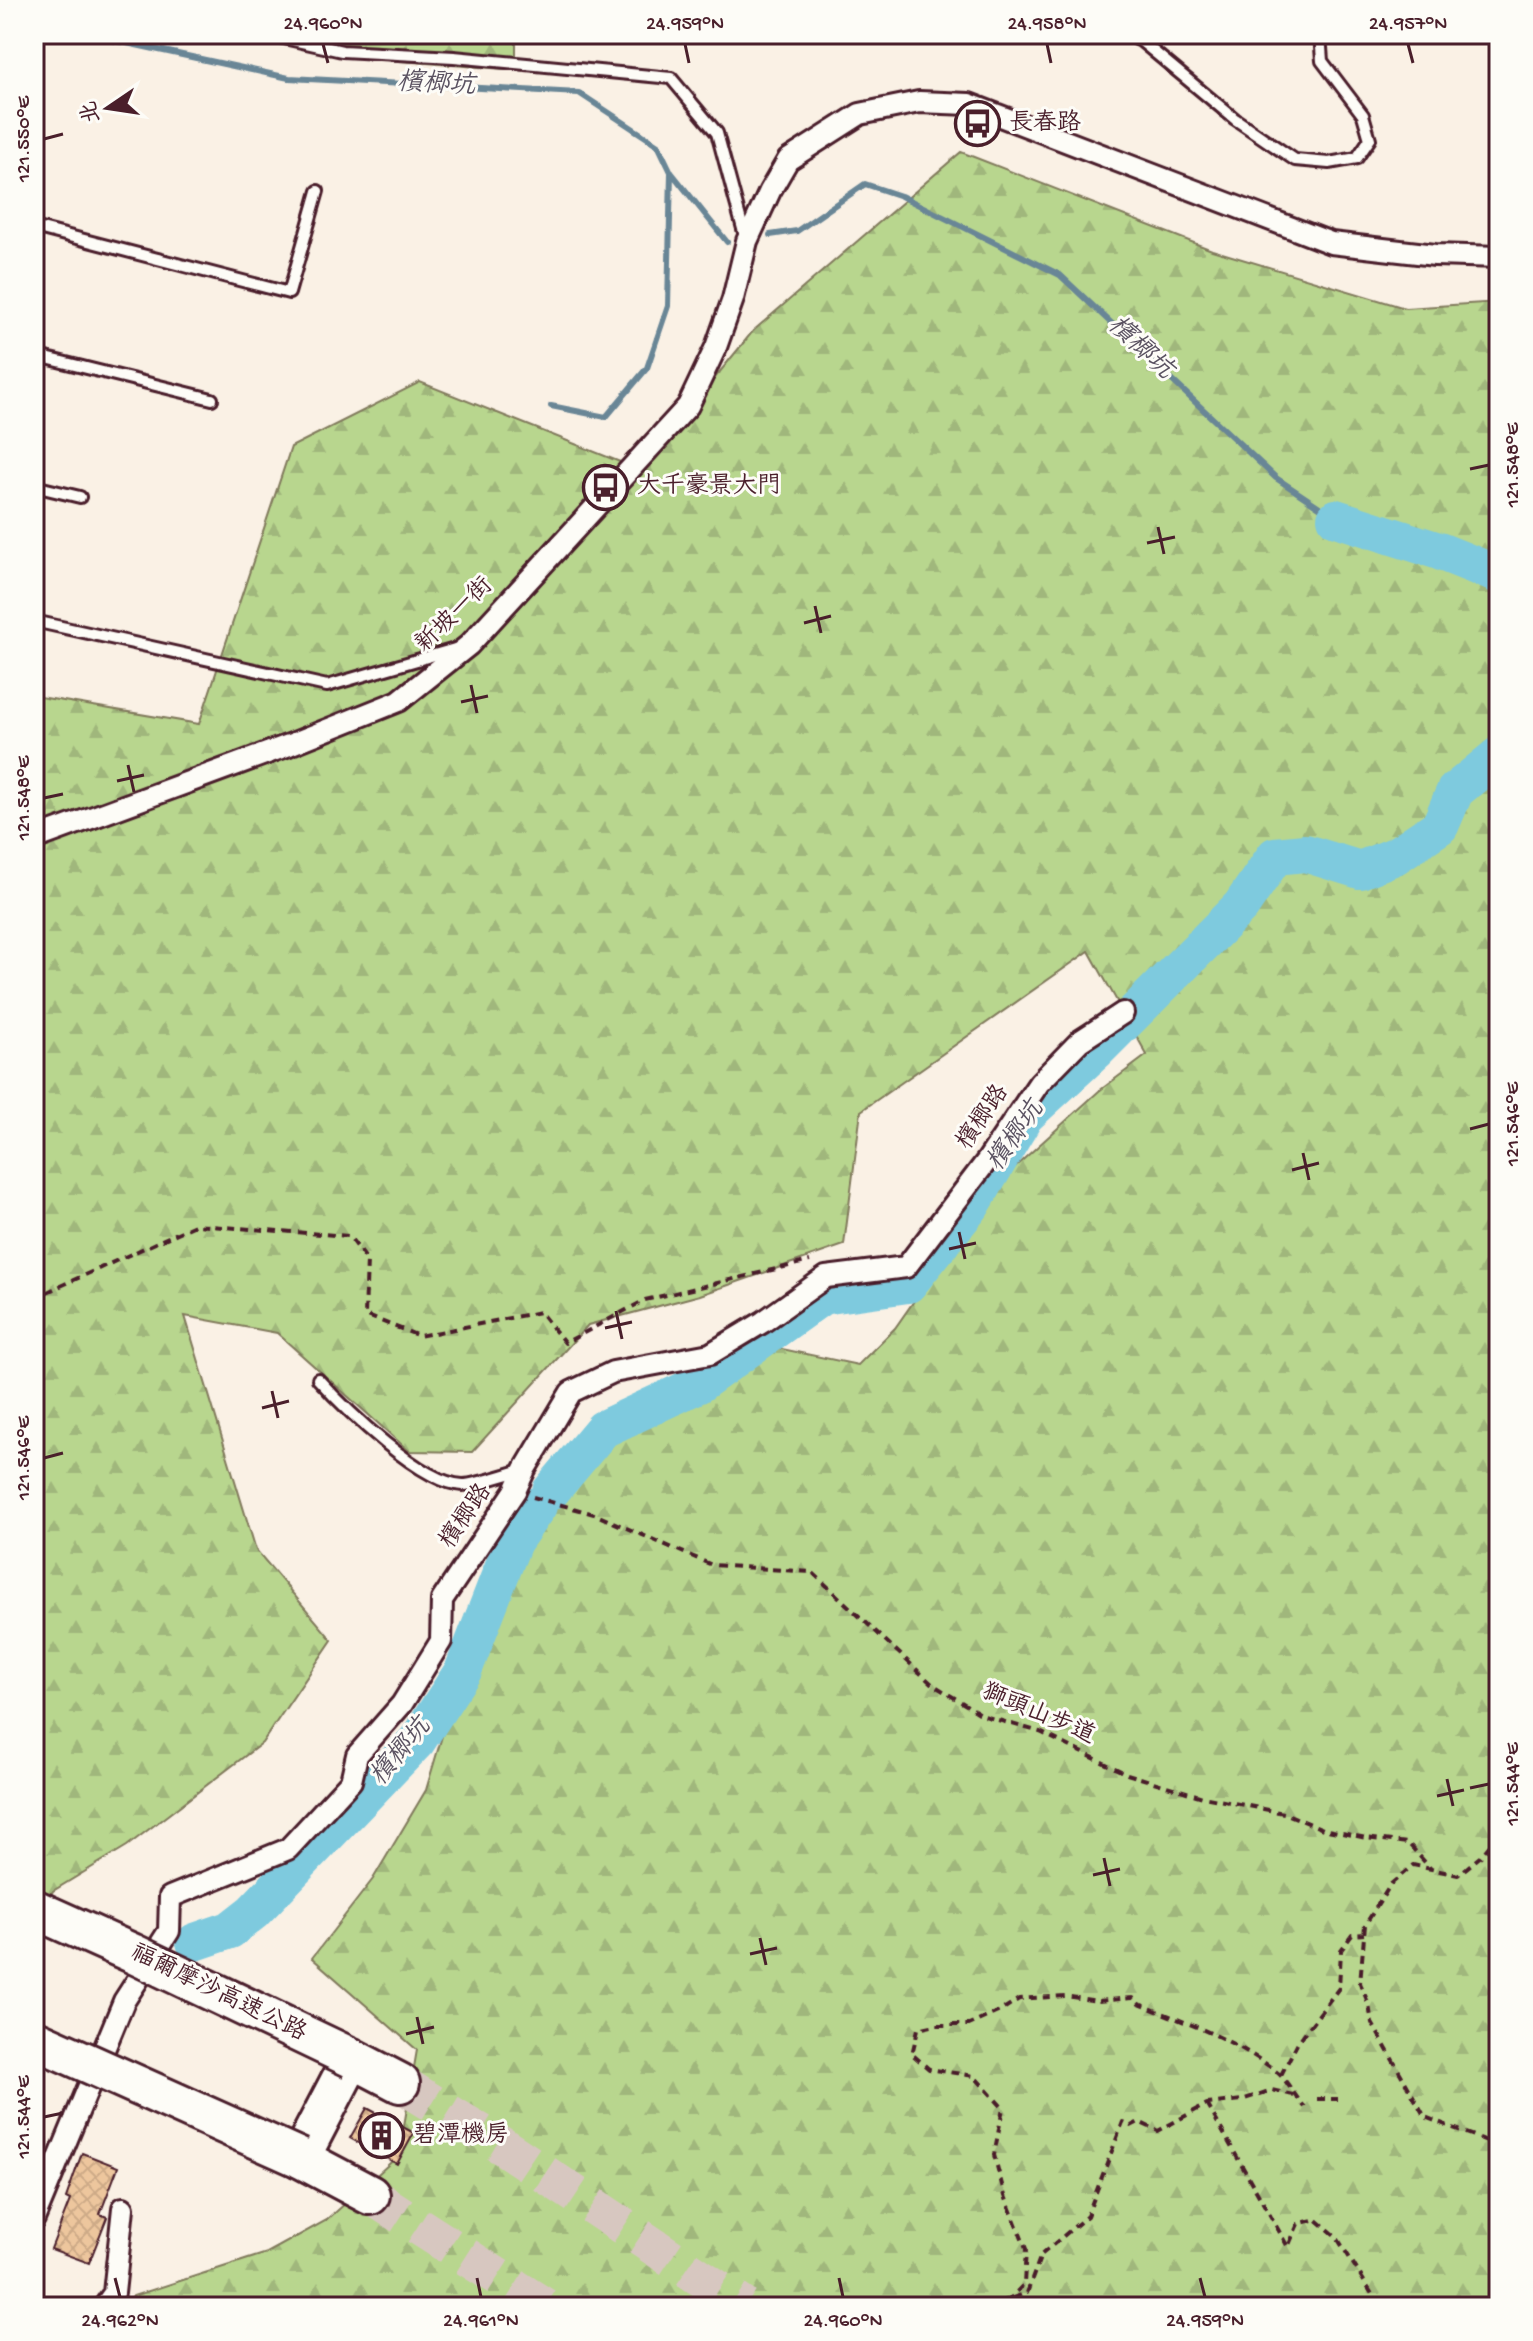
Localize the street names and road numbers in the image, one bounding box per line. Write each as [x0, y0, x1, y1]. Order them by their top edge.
street label: 新坡一街 [410, 572, 500, 660]
street label: 檳榔路 [950, 1079, 1016, 1156]
street label: 檳榔路 [433, 1478, 499, 1555]
street label: 獅頭山步道 [977, 1677, 1099, 1752]
street label: 福爾摩沙高速公路 [125, 1937, 312, 2049]

